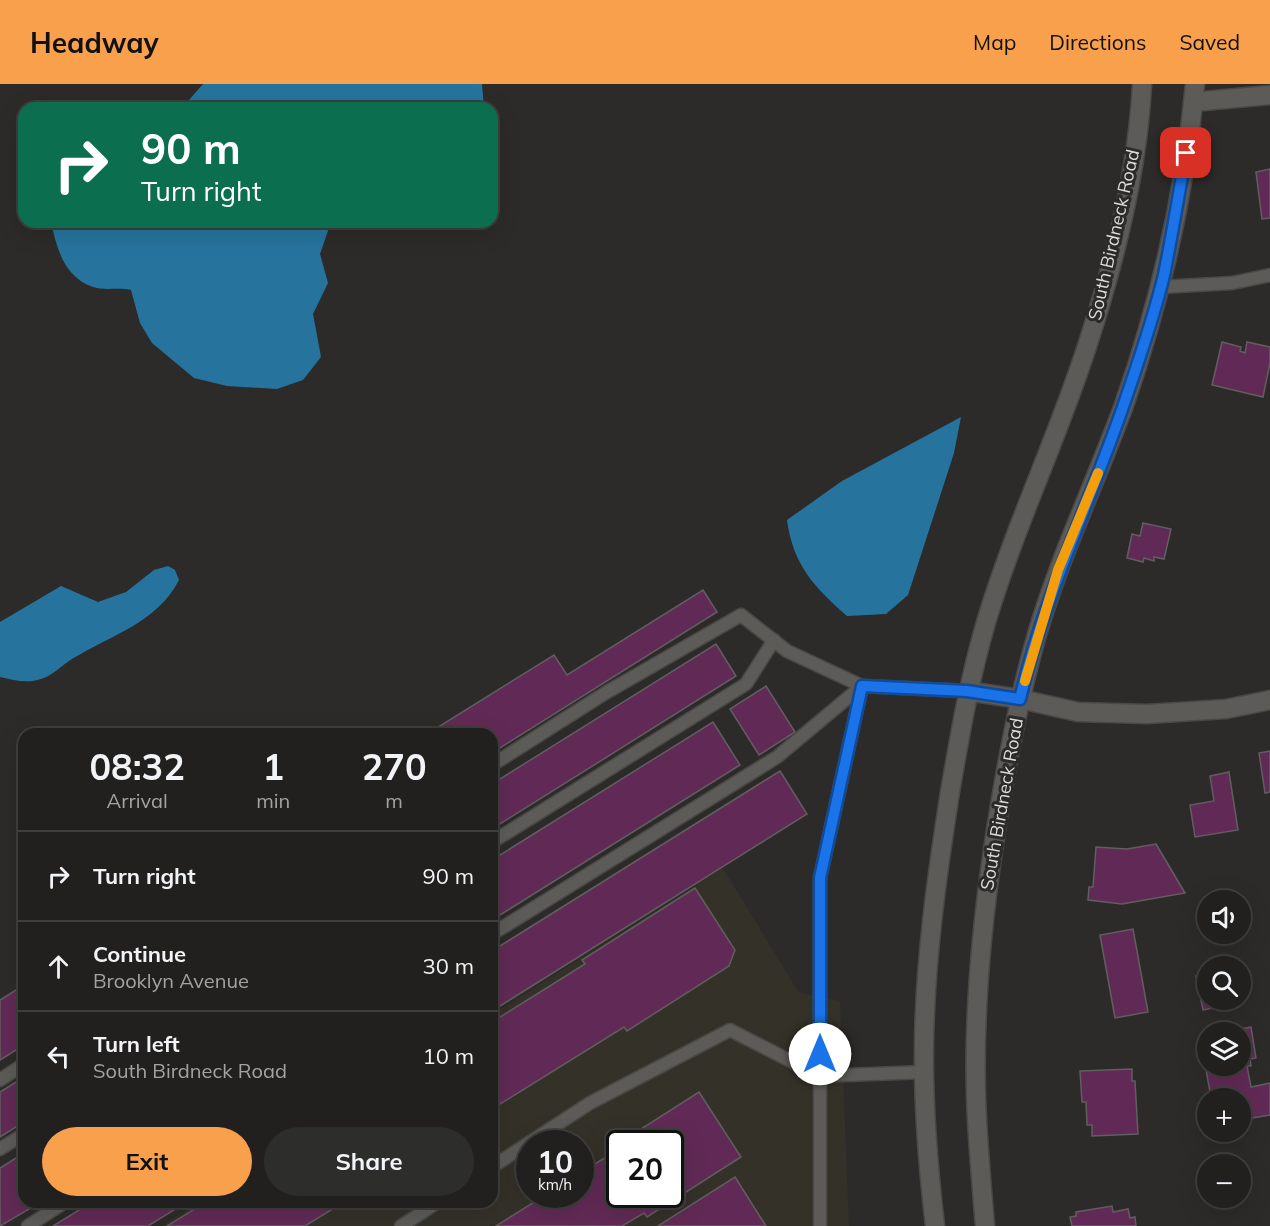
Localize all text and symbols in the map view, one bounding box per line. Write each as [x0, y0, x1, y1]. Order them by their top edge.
text: Headway [30, 25, 159, 60]
text: Map [973, 29, 1016, 55]
text: Directions [1049, 29, 1146, 55]
text: Saved [1179, 29, 1240, 55]
text: 90 m [141, 122, 241, 175]
icon: right [42, 126, 120, 204]
pin [1160, 127, 1211, 178]
icon: arrive [1169, 136, 1202, 169]
street label: South Birdneck Road [1083, 147, 1144, 322]
text: Turn right [141, 174, 261, 208]
street label: South Birdneck Road [975, 716, 1028, 892]
text: 08:32 [89, 744, 185, 789]
text: 1 [262, 744, 284, 789]
text: 270 [362, 744, 427, 789]
text: Arrival [107, 788, 168, 813]
text: min [256, 788, 290, 813]
text: m [385, 788, 403, 813]
icon: right [42, 860, 75, 893]
text: Turn right [93, 862, 196, 890]
text: 90 m [423, 862, 474, 890]
map controls [1197, 890, 1251, 1208]
button: sound [1197, 890, 1251, 944]
text: Continue [93, 940, 186, 968]
icon: ahead [42, 950, 75, 983]
text: 30 m [423, 952, 474, 980]
button: search [1197, 956, 1251, 1010]
text: Brooklyn Avenue [93, 968, 249, 993]
position arrow [788, 1022, 852, 1086]
button: layers [1197, 1022, 1251, 1076]
text: Turn left [93, 1030, 180, 1058]
icon: left [42, 1040, 75, 1073]
text: 10 m [423, 1042, 474, 1070]
text: South Birdneck Road [93, 1058, 287, 1083]
button: + [1197, 1088, 1251, 1142]
button: Exit [42, 1127, 252, 1196]
button: Share [264, 1127, 474, 1196]
speed limit sign: 20 [606, 1130, 684, 1208]
text: 10 [537, 1143, 573, 1181]
button: − [1197, 1154, 1251, 1208]
text: km/h [538, 1175, 572, 1194]

